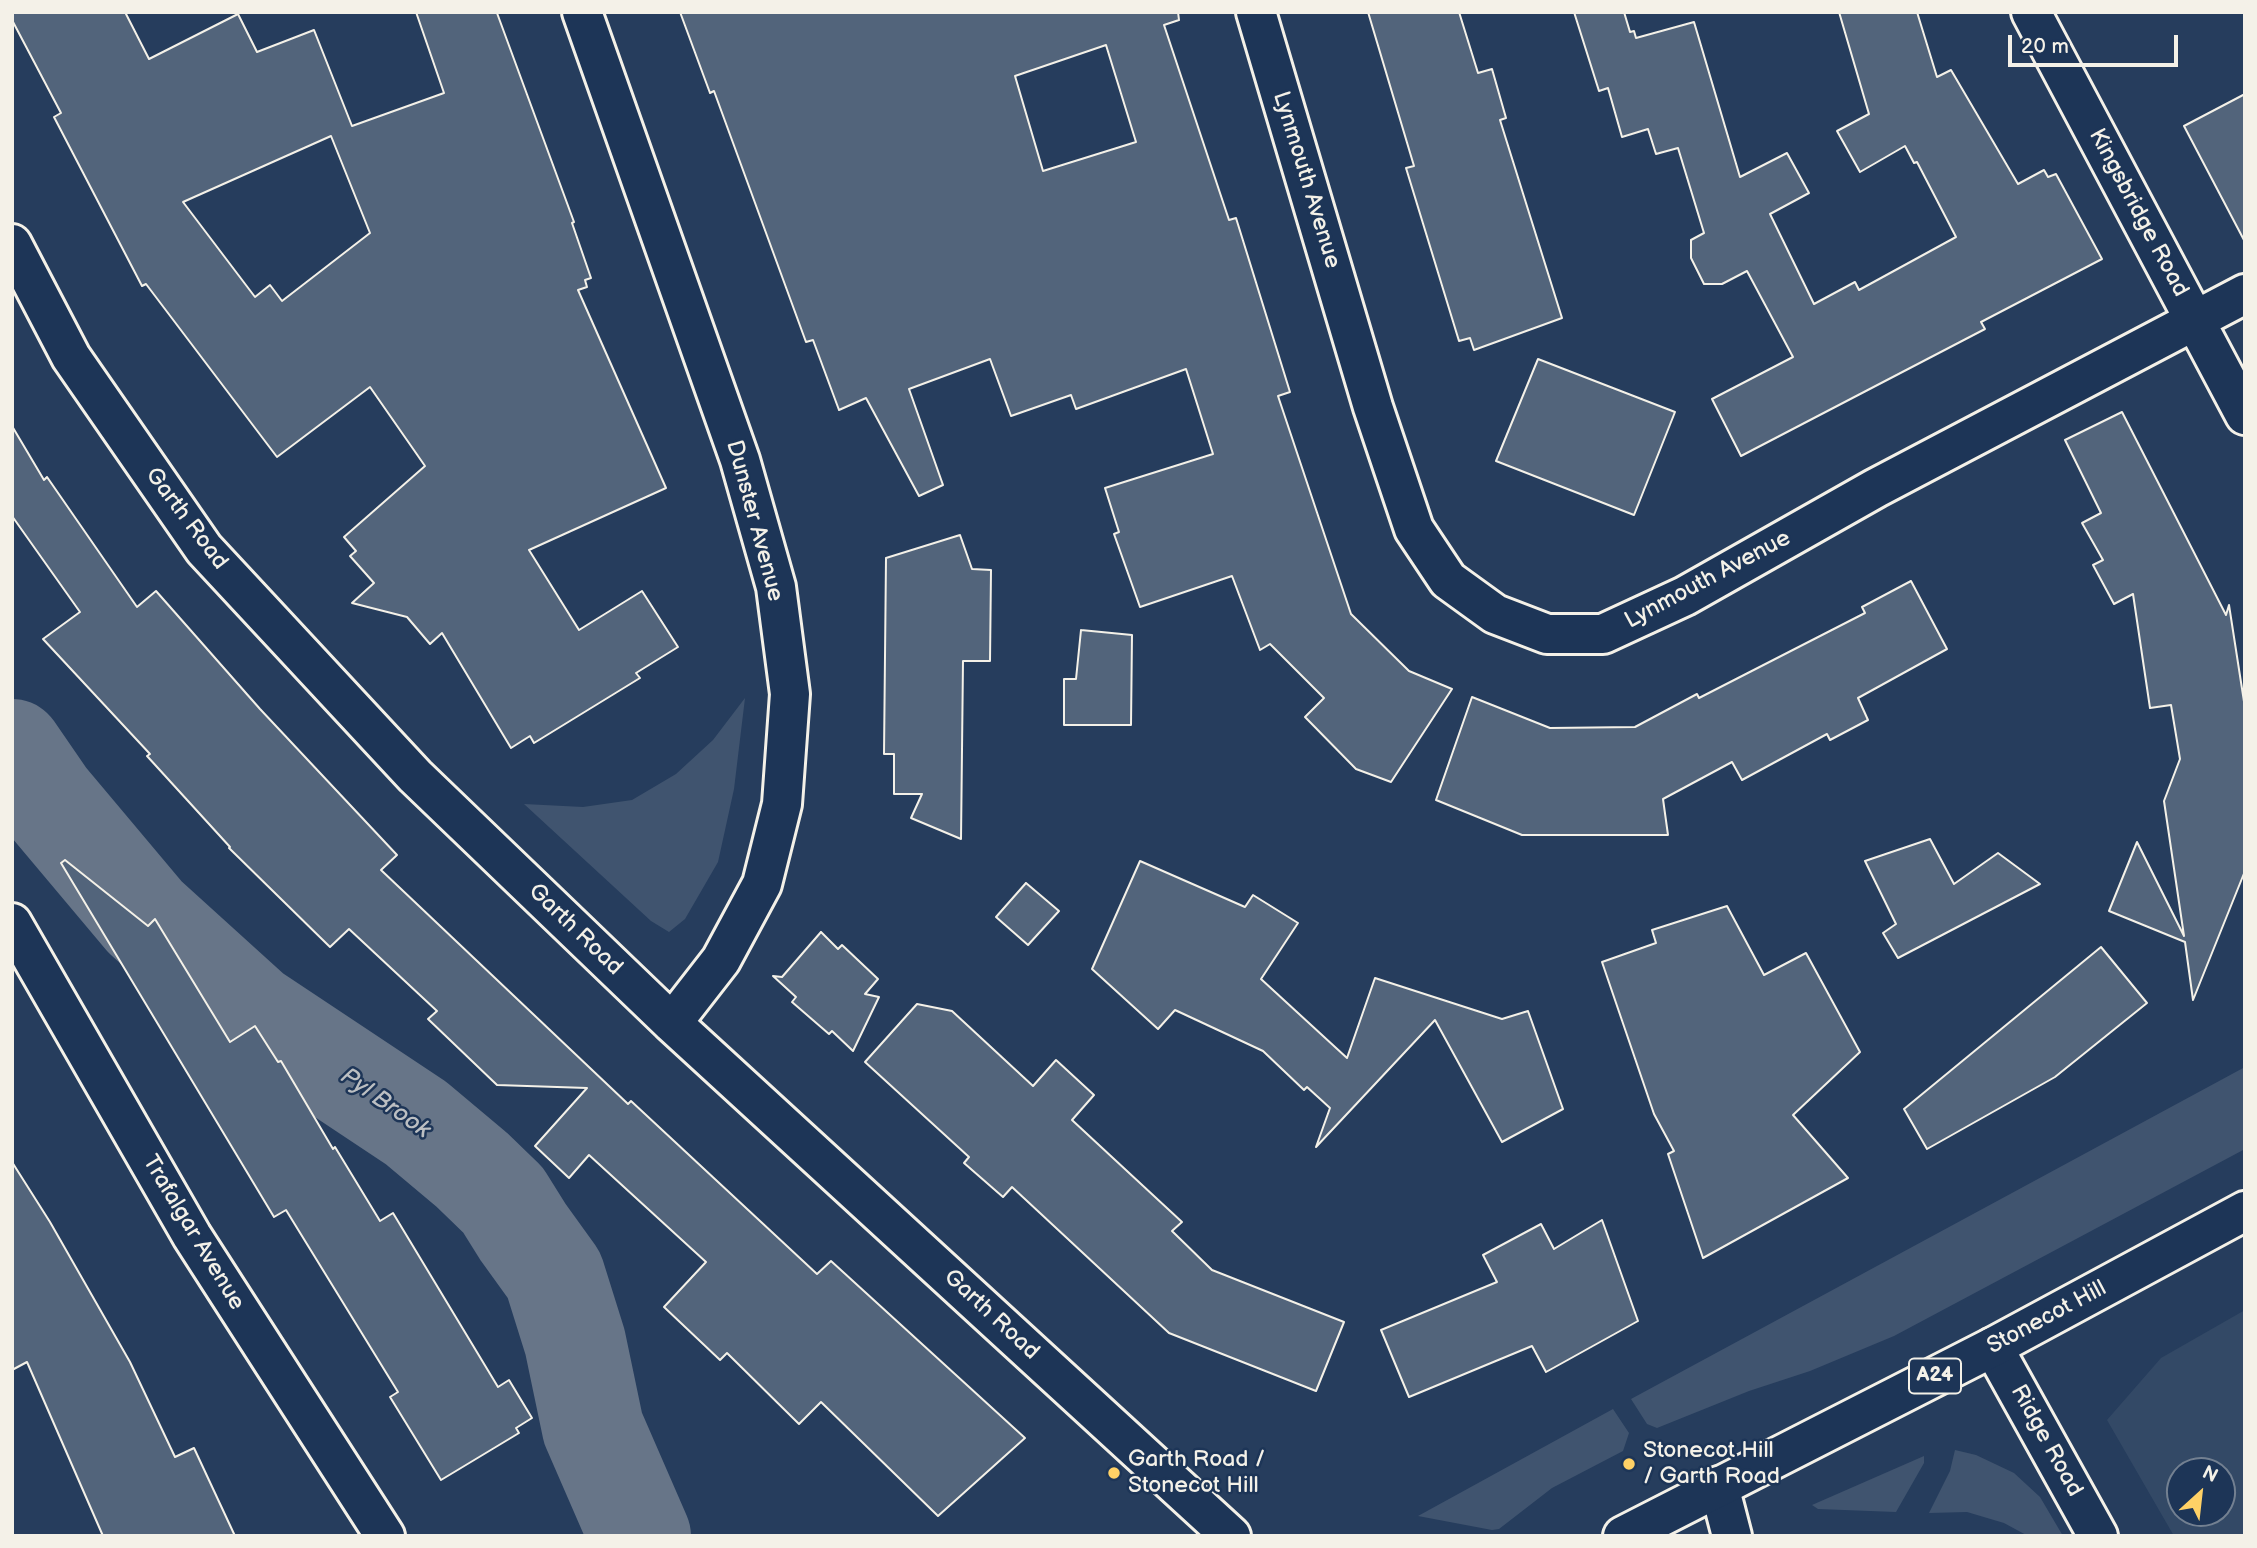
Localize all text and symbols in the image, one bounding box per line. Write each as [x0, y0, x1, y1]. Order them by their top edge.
scale bar [2012, 21, 2182, 65]
text: 20 m [2021, 34, 2069, 59]
street label: Lynmouth Avenue [1266, 88, 1346, 272]
street label: Kingsbridge Road [2082, 124, 2194, 302]
street label: Dunster Avenue [719, 437, 789, 605]
street label: Garth Road [139, 463, 233, 575]
street label: Lynmouth Avenue [1621, 525, 1795, 635]
street label: Garth Road [522, 878, 628, 982]
water label: Pyl Brook [334, 1063, 436, 1145]
street label: Trafalgar Avenue [136, 1151, 250, 1315]
street label: Garth Road [938, 1264, 1044, 1366]
street label: Stonecot Hill [1983, 1275, 2111, 1361]
road number: A24 [1909, 1358, 1961, 1394]
street label: Ridge Road [2004, 1380, 2088, 1502]
place label: Stonecot Hill / Garth Road [1643, 1437, 1780, 1491]
place label: Garth Road / Stonecot Hill [1128, 1446, 1265, 1500]
marker: Stonecot Hill / Garth Road [1621, 1456, 1637, 1472]
north arrow [2166, 1457, 2236, 1527]
text: N [2198, 1461, 2221, 1488]
marker: Garth Road / Stonecot Hill [1106, 1465, 1122, 1481]

